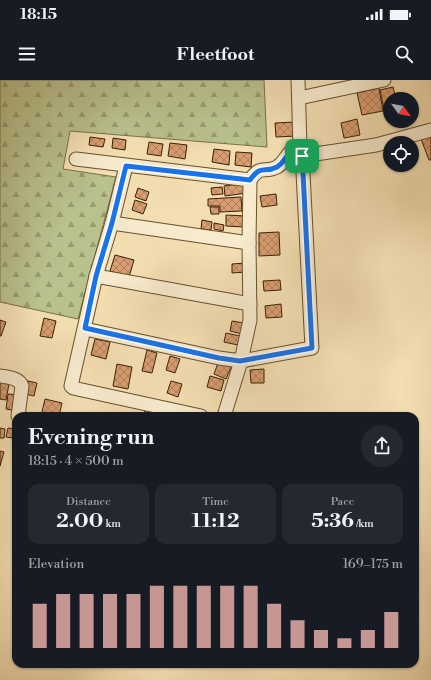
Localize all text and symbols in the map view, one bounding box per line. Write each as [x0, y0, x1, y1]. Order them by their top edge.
text: 18:15 [20, 5, 57, 24]
icon: menu [16, 43, 38, 65]
text: Fleetfoot [177, 43, 254, 66]
icon: search [393, 43, 415, 65]
north arrow [383, 92, 419, 128]
map controls [383, 92, 419, 172]
button: locate [383, 136, 419, 172]
pin [285, 139, 319, 173]
icon: arrive [291, 145, 313, 167]
text: Evening run [28, 424, 154, 451]
button: share [361, 425, 403, 467]
text: 18:15 · 4 × 500 m [28, 453, 124, 469]
text: Distance [66, 495, 111, 509]
text: Time [202, 495, 229, 509]
text: Pace [331, 495, 354, 509]
text: 2.00 [56, 509, 103, 534]
text: 11:12 [192, 509, 239, 534]
text: 5:36 [311, 509, 354, 534]
text: km [103, 517, 121, 531]
text: /km [354, 517, 374, 531]
text: Elevation [28, 556, 84, 572]
text: 169–175 m [343, 556, 403, 572]

